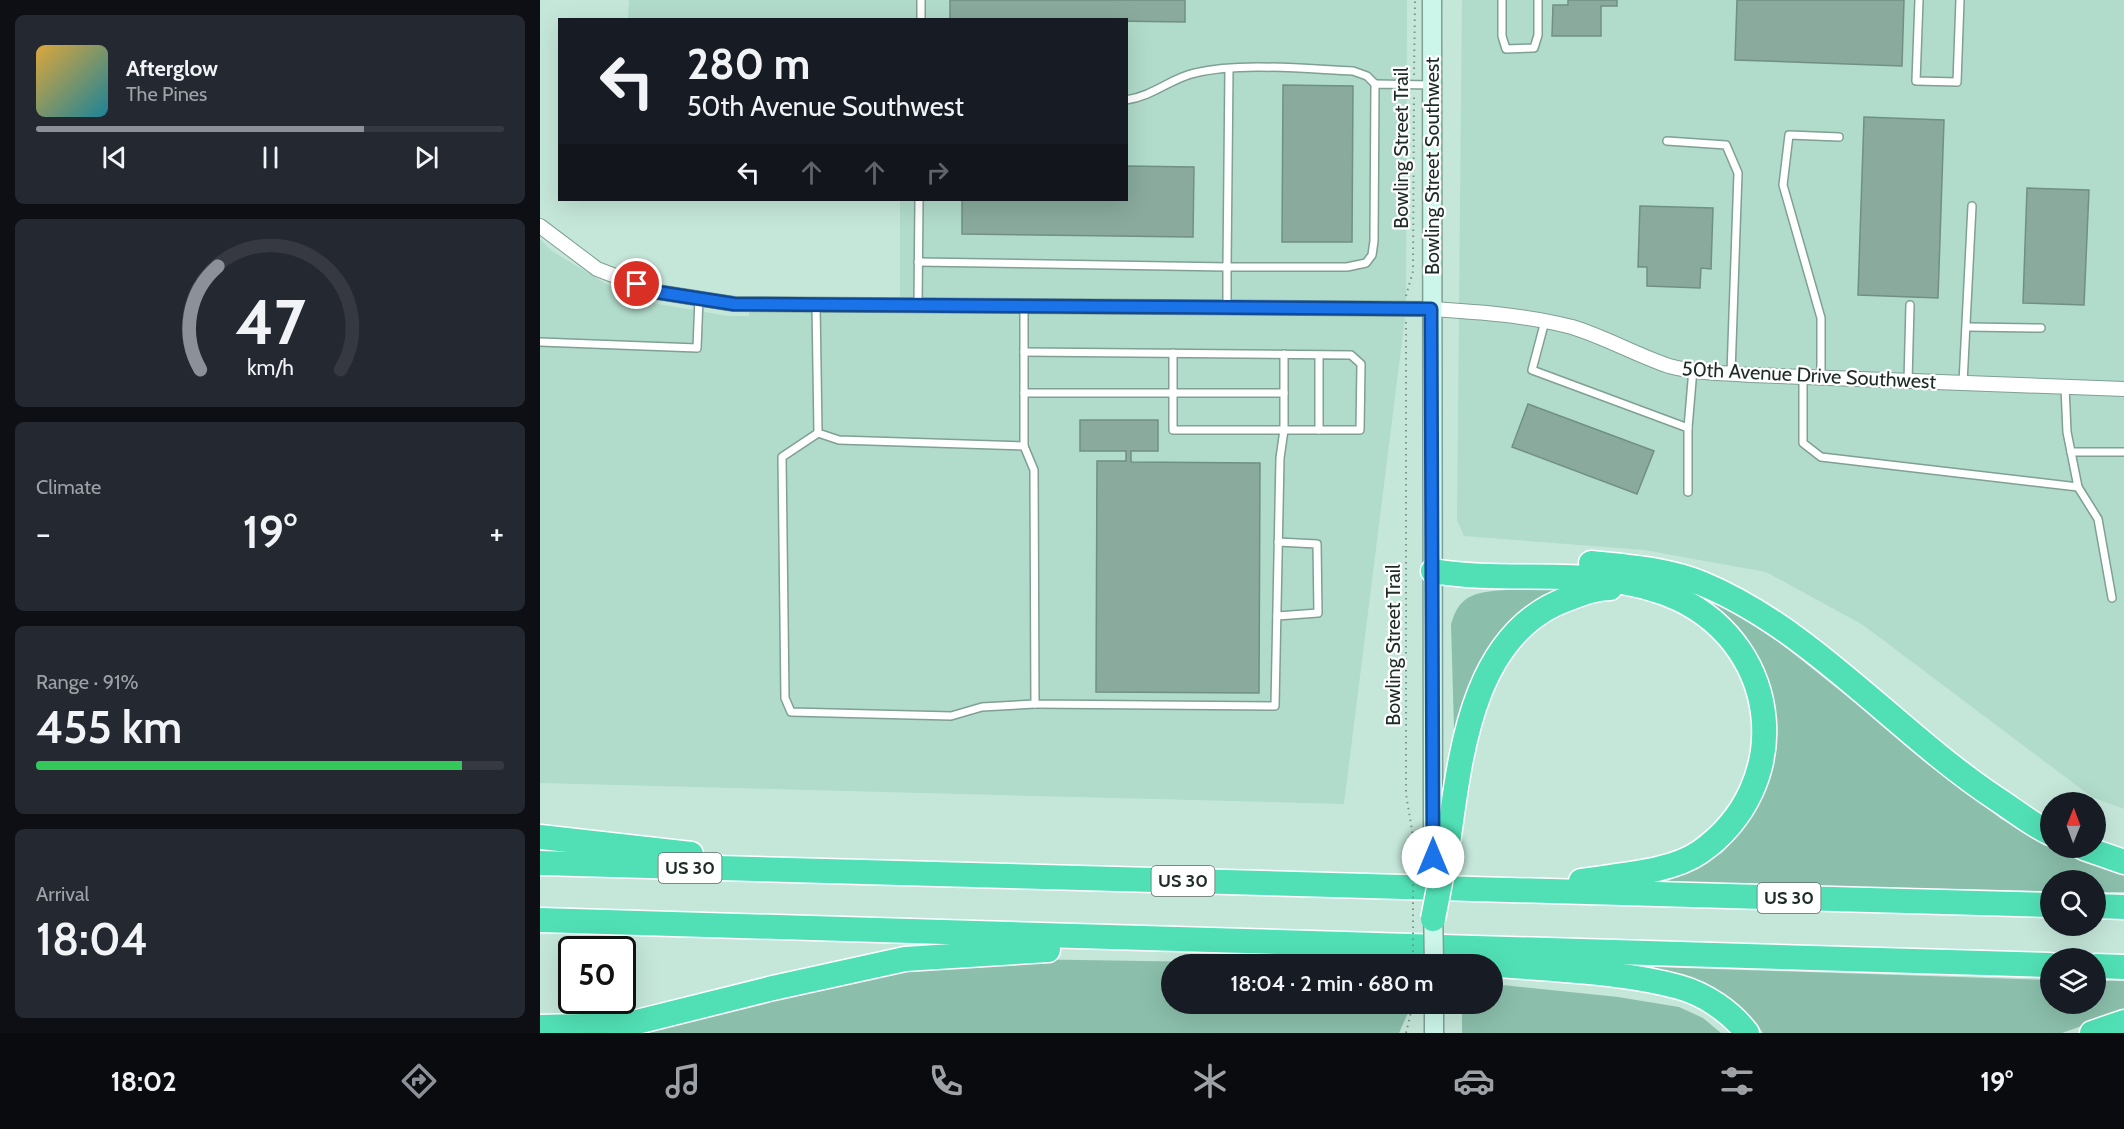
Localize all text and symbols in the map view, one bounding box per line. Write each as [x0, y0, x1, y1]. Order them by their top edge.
text: 280 m [687, 38, 810, 90]
icon: left [588, 42, 666, 120]
text: Afterglow [126, 55, 218, 82]
street label: Bowling Street Southwest [1420, 57, 1444, 275]
street label: Bowling Street Trail [1389, 67, 1413, 229]
text: The Pines [126, 82, 207, 106]
text: 50th Avenue Southwest [687, 90, 964, 123]
icon: previous [98, 141, 131, 174]
icon: pause [254, 141, 287, 174]
icon: next [410, 141, 443, 174]
icon: left [732, 156, 765, 189]
icon: ahead [795, 156, 828, 189]
icon: ahead [858, 156, 891, 189]
icon: right [921, 156, 954, 189]
pin [611, 258, 662, 309]
icon: arrive [620, 267, 653, 300]
text: 47 [235, 284, 305, 360]
text: km/h [247, 354, 293, 380]
street label: 50th Avenue Drive Southwest [1681, 356, 1937, 394]
text: Climate [36, 475, 101, 499]
text: 19° [243, 505, 297, 559]
text: − [36, 513, 51, 553]
text: + [489, 513, 504, 553]
street label: Bowling Street Trail [1381, 564, 1405, 726]
text: Range · 91% [36, 670, 139, 694]
text: 455 km [36, 700, 182, 754]
north arrow [2040, 792, 2106, 858]
map controls [2040, 792, 2106, 1014]
position arrow [1401, 825, 1465, 889]
road number: US 30 [658, 853, 722, 883]
road number: US 30 [1152, 866, 1214, 896]
button: search [2040, 870, 2106, 936]
text: Arrival [36, 882, 89, 906]
road number: US 30 [1758, 883, 1820, 913]
text: 18:04 [36, 912, 148, 966]
speed limit sign: 50 [558, 936, 636, 1014]
button: layers [2040, 948, 2106, 1014]
text: 18:04 · 2 min · 680 m [1230, 970, 1434, 997]
icon: directions [398, 1060, 440, 1102]
icon: music [662, 1060, 704, 1102]
icon: phone [925, 1060, 967, 1102]
icon: climate [1189, 1060, 1231, 1102]
icon: car [1453, 1060, 1495, 1102]
icon: filters [1716, 1060, 1758, 1102]
text: 18:02 [111, 1065, 176, 1098]
text: 19° [1980, 1065, 2013, 1098]

